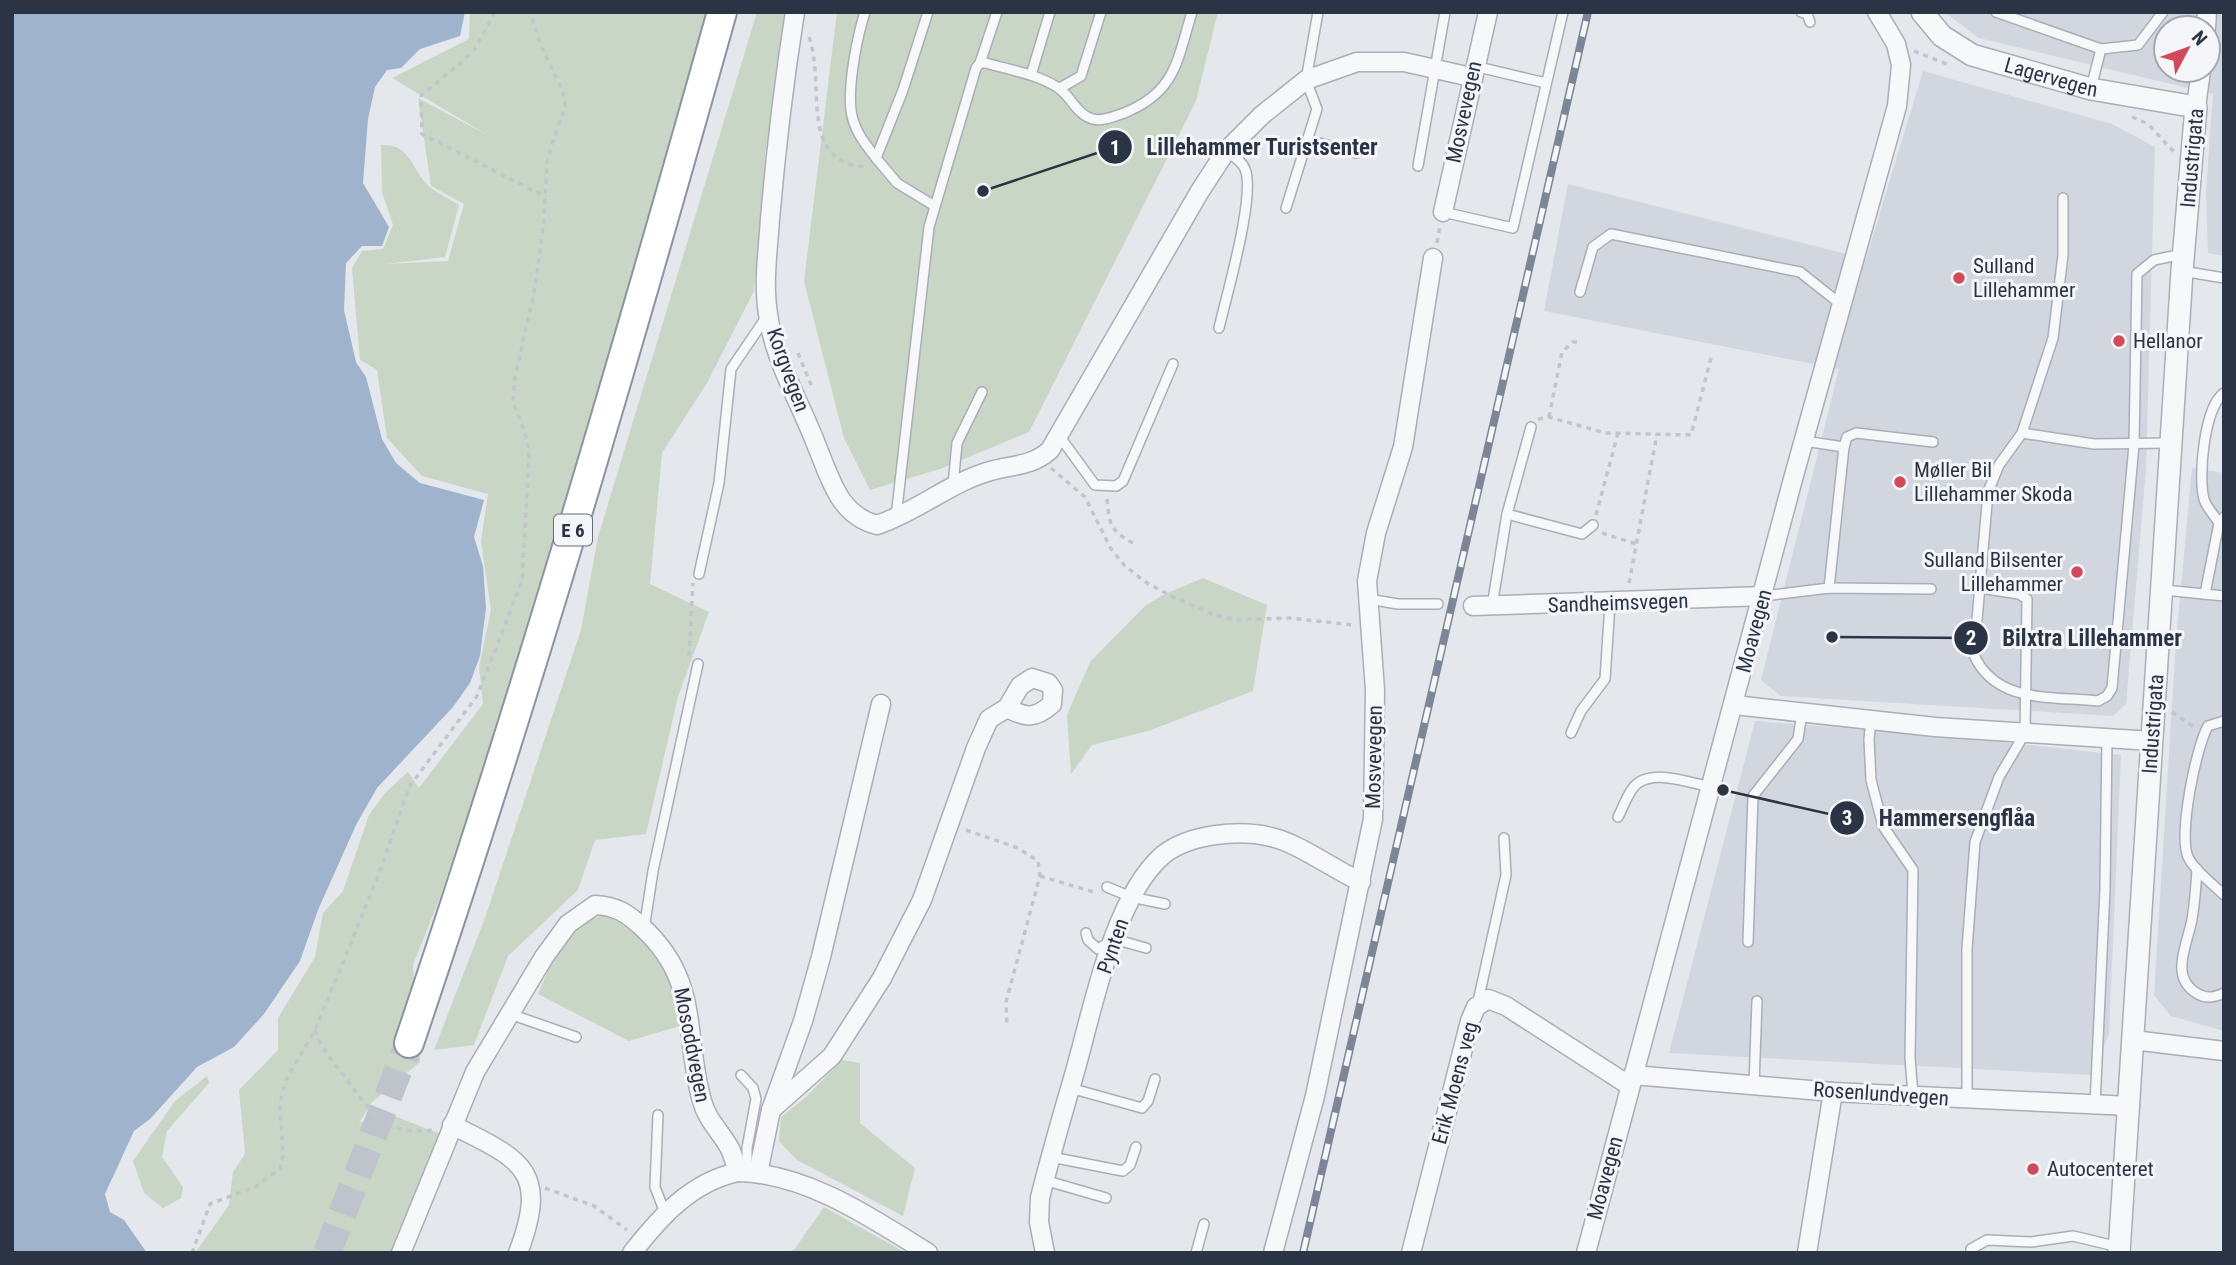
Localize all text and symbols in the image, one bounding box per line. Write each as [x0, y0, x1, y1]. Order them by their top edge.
north arrow [2152, 14, 2222, 84]
text: N [2187, 26, 2212, 50]
street label: Lagervegen [2002, 53, 2099, 102]
street label: Mosvevegen [1441, 59, 1487, 165]
street label: Industrigata [2176, 107, 2208, 209]
callout: Lillehammer Turistsenter [1097, 125, 1392, 169]
text: Lillehammer Turistsenter [1146, 134, 1378, 161]
text: 1 [1110, 136, 1120, 160]
place label: Sulland Lillehammer [1973, 254, 2075, 302]
marker: Sulland Lillehammer [1951, 270, 1967, 286]
street label: Korgvegen [762, 325, 814, 415]
place label: Hellanor [2133, 329, 2203, 353]
marker: Hellanor [2111, 333, 2127, 349]
place label: Møller Bil Lillehammer Skoda [1914, 458, 2073, 506]
marker: Møller Bil Lillehammer Skoda [1892, 474, 1908, 490]
road number: E 6 [554, 514, 592, 545]
place label: Sulland Bilsenter Lillehammer [1924, 548, 2063, 596]
marker: Sulland Bilsenter Lillehammer [2069, 564, 2085, 580]
street label: Moavegen [1731, 587, 1777, 675]
street label: Sandheimsvegen [1547, 589, 1689, 617]
callout: Bilxtra Lillehammer [1953, 616, 2196, 660]
text: Bilxtra Lillehammer [2002, 625, 2182, 652]
text: 2 [1966, 626, 1976, 650]
street label: Industrigata [2138, 673, 2168, 775]
street label: Mosvevegen [1361, 705, 1387, 809]
callout: Hammersengflåa [1830, 796, 2049, 840]
text: Hammersengflåa [1879, 805, 2035, 832]
text: 3 [1842, 806, 1852, 830]
street label: Pynten [1092, 915, 1134, 977]
street label: Mosoddvegen [669, 986, 715, 1104]
street label: Erik Moens veg [1427, 1019, 1483, 1147]
street label: Rosenlundvegen [1812, 1077, 1950, 1111]
street label: Moavegen [1582, 1134, 1628, 1222]
place label: Autocenteret [2047, 1157, 2154, 1181]
marker: Autocenteret [2025, 1161, 2041, 1177]

